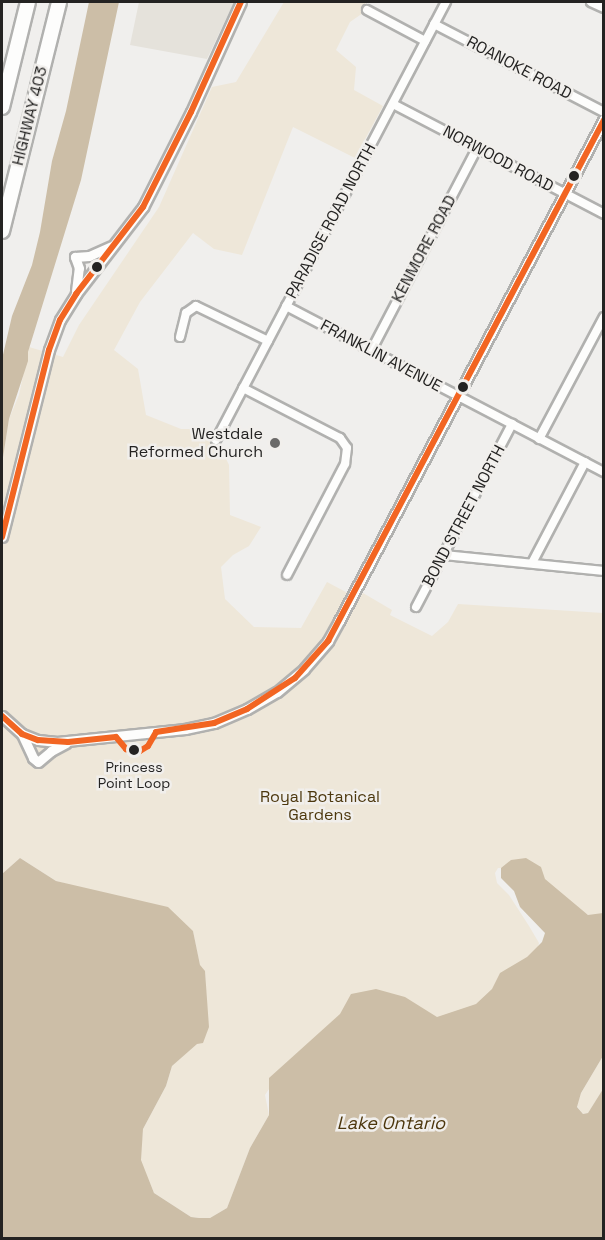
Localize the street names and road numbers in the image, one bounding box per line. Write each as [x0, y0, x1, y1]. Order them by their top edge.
street label: ROANOKE ROAD [463, 32, 575, 104]
street label: HIGHWAY 403 [8, 64, 52, 168]
street label: NORWOOD ROAD [439, 122, 557, 196]
street label: PARADISE ROAD NORTH [282, 140, 380, 302]
street label: KENMORE ROAD [388, 192, 460, 306]
street label: FRANKLIN AVENUE [317, 316, 445, 396]
street label: BOND STREET NORTH [418, 442, 510, 590]

